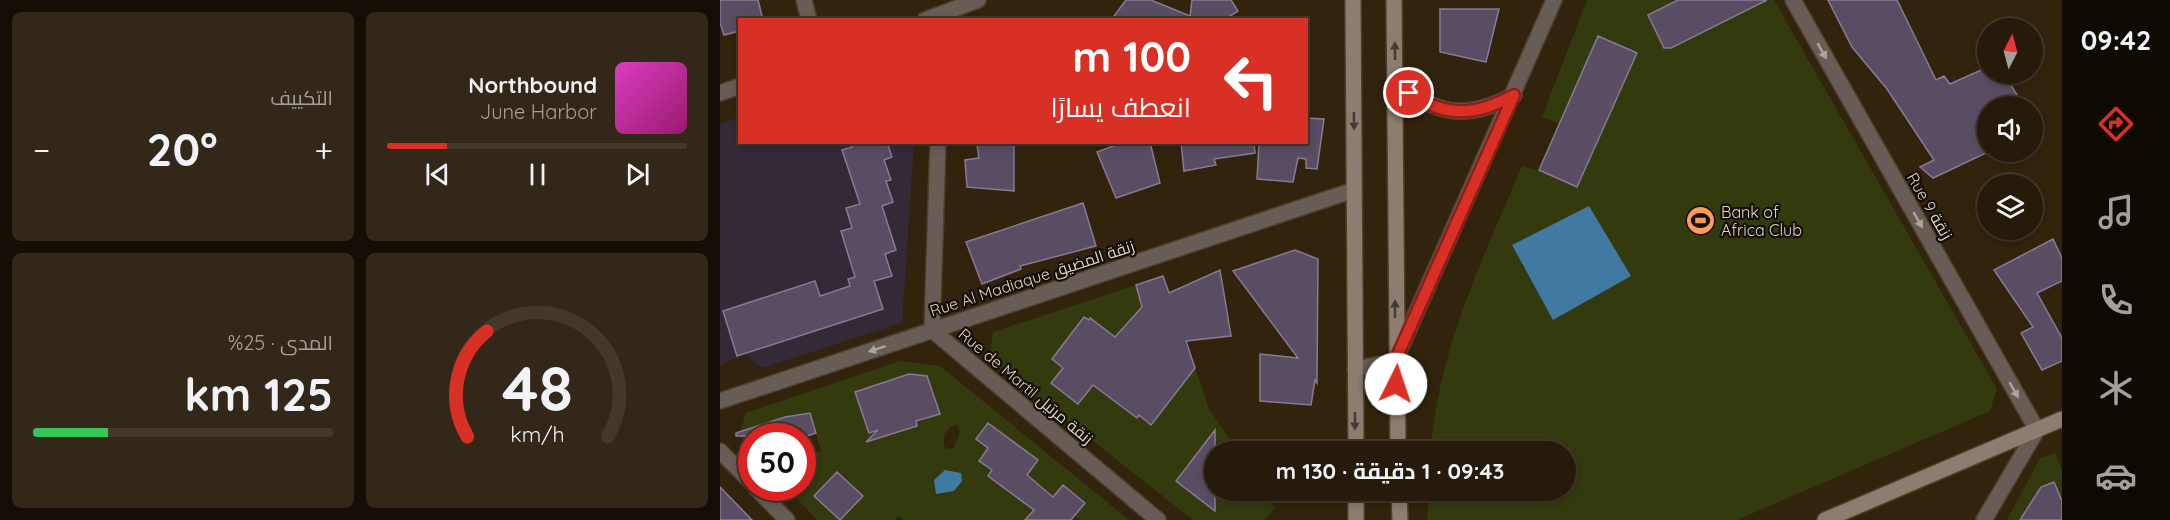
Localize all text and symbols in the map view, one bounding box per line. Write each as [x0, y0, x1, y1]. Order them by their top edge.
north arrow [1977, 18, 2043, 84]
map controls [1977, 18, 2043, 240]
text: 09:42 [2081, 23, 2151, 57]
text: 100 m [1073, 30, 1191, 83]
icon: left [1212, 42, 1290, 120]
one-way arrow [1390, 42, 1399, 61]
one-way arrow [1816, 43, 1827, 59]
pin [1383, 67, 1434, 118]
text: Northbound [468, 71, 597, 99]
icon: arrive [1392, 76, 1425, 109]
text: التكييف [270, 85, 333, 110]
text: انعطف يسارًا [1051, 90, 1191, 124]
button: sound [1977, 96, 2043, 162]
text: June Harbor [480, 99, 597, 124]
icon: directions [2095, 103, 2137, 145]
one-way arrow [1349, 112, 1359, 131]
text: 20° [147, 121, 218, 177]
text: − [33, 129, 50, 170]
text: + [314, 129, 333, 170]
icon: previous [421, 158, 454, 191]
icon: pause [521, 158, 554, 191]
icon: next [621, 158, 654, 191]
street label: Rue 9 زنقة [1903, 169, 1957, 243]
button: layers [1977, 174, 2043, 240]
icon: music [2095, 191, 2137, 233]
place label: Bank of Africa Club [1721, 202, 1802, 240]
sports icon: Bank of Africa Club [1684, 205, 1716, 237]
one-way arrow [1913, 212, 1923, 229]
street label: Rue Al Madiaque زنقة المضيق [927, 235, 1137, 322]
icon: phone [2095, 279, 2137, 321]
one-way arrow [1390, 300, 1400, 319]
street label: Rue de Martil زنقة مرتيل [954, 324, 1097, 449]
text: المدى · 25% [228, 330, 333, 355]
one-way arrow [868, 345, 886, 354]
text: 48 [502, 349, 572, 427]
position arrow [1364, 352, 1428, 416]
text: 125 km [184, 366, 333, 422]
icon: climate [2095, 367, 2137, 409]
one-way arrow [2009, 382, 2019, 399]
one-way arrow [1351, 412, 1360, 431]
text: km/h [510, 422, 564, 448]
speed limit sign: 50 [738, 423, 816, 501]
icon: car [2095, 455, 2137, 497]
text: 09:43 · 1 دقيقة · 130 m [1276, 457, 1504, 485]

